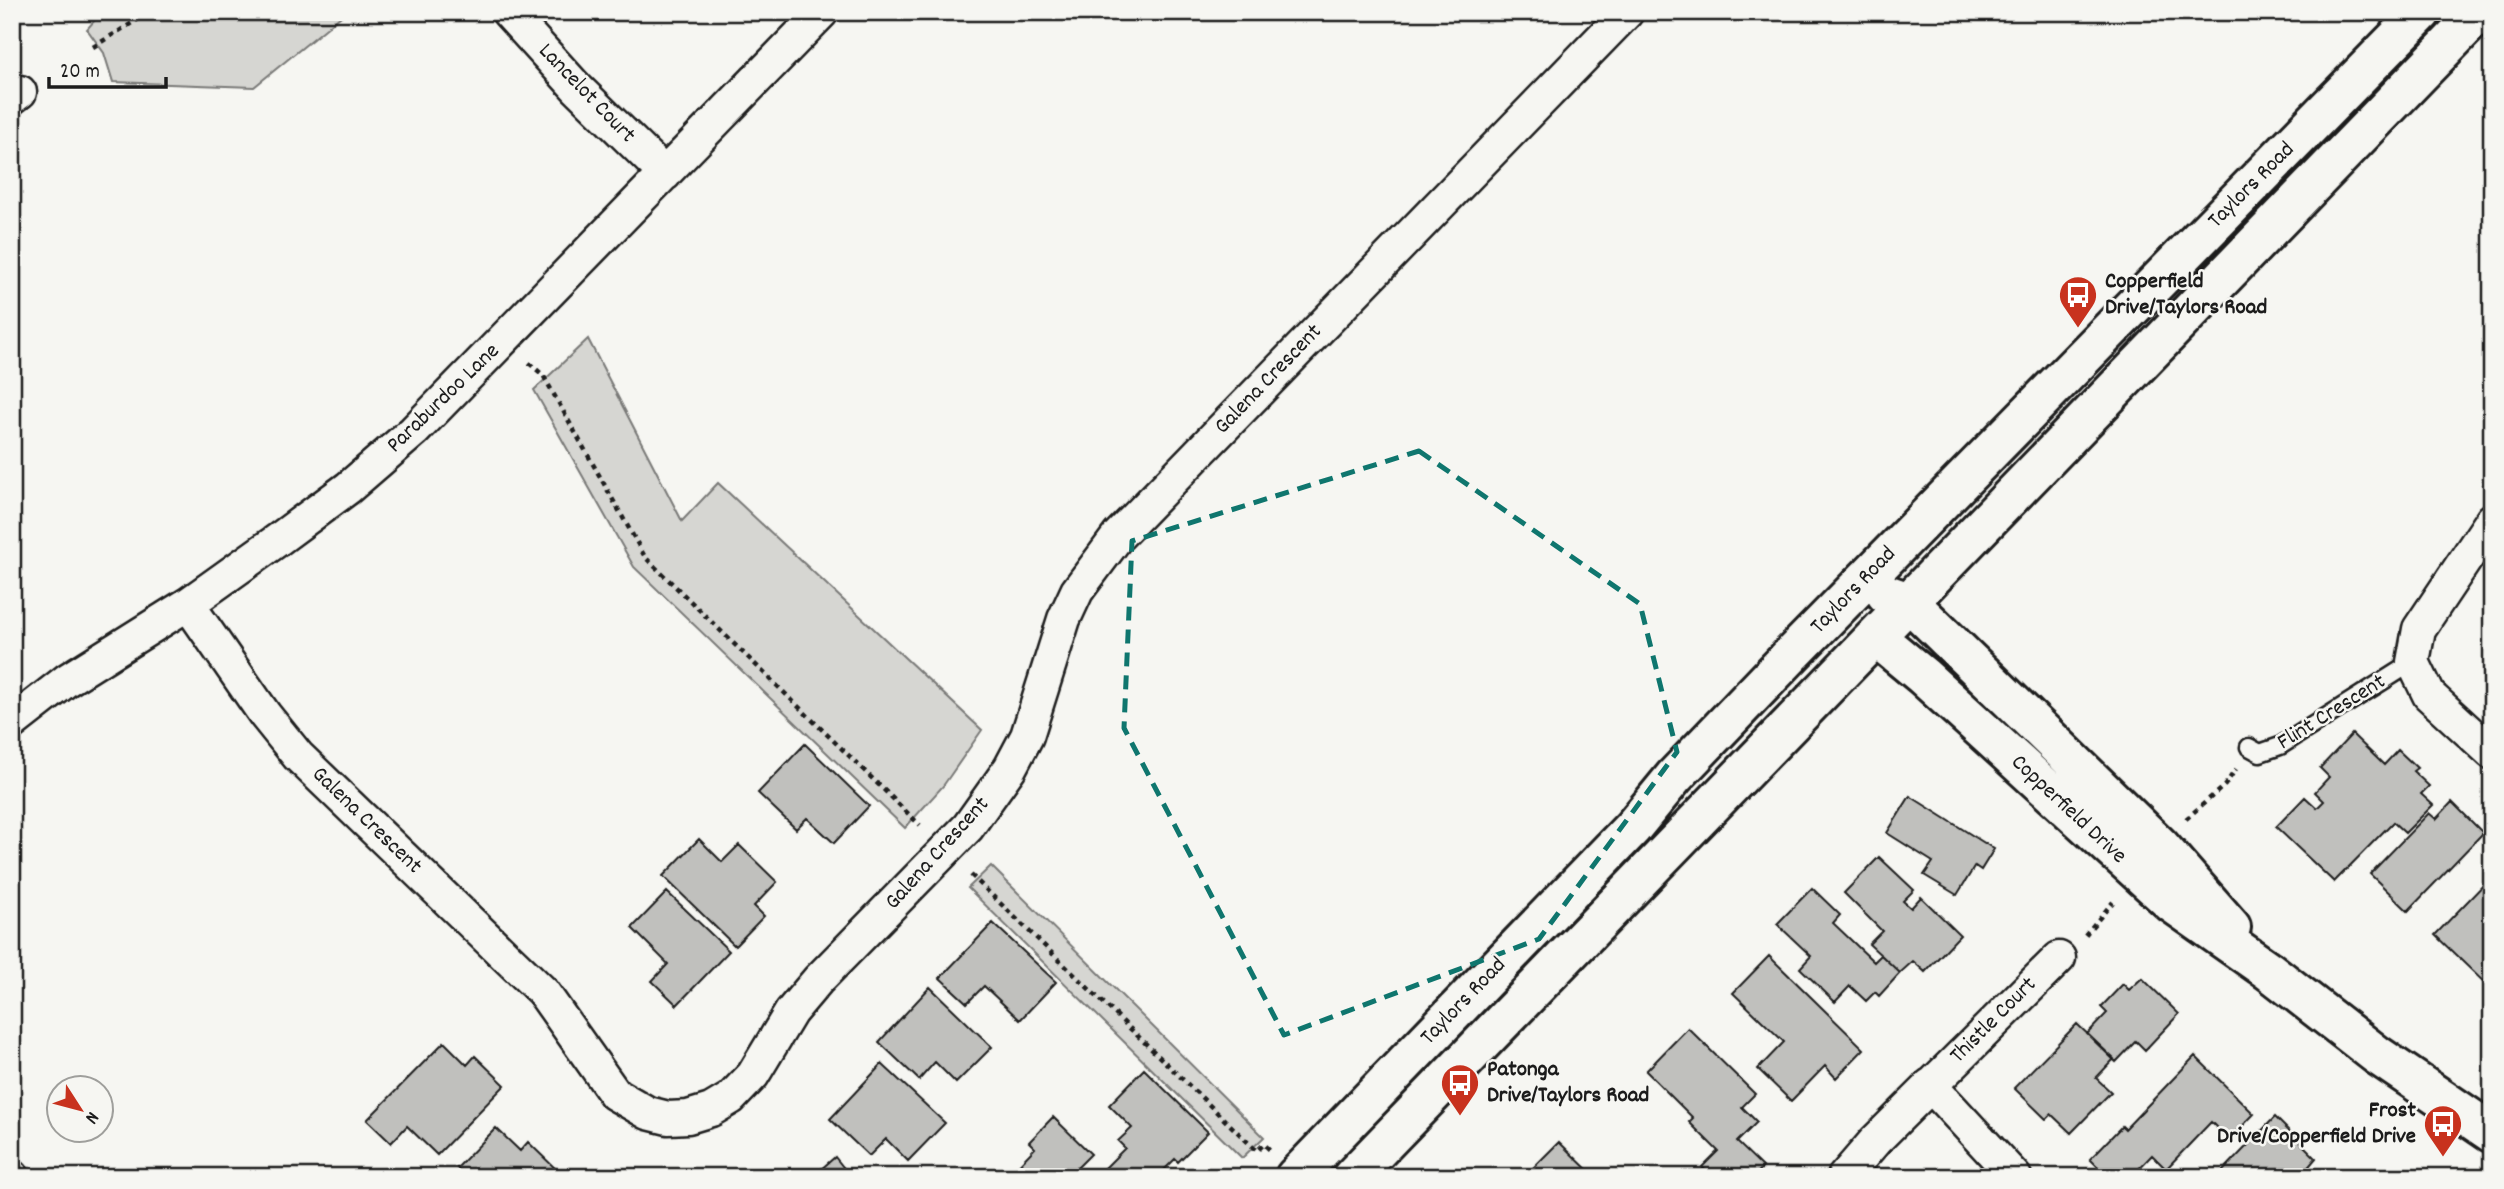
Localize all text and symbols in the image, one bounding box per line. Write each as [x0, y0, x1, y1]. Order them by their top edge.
street label: Lancelot Court [530, 36, 642, 152]
scale bar [49, 46, 166, 90]
text: 20 m [60, 58, 100, 88]
street label: Taylors Road [2201, 135, 2303, 237]
place label: Copperfield Drive/Taylors Road [2105, 266, 2267, 325]
bus stop icon: Copperfield Drive/Taylors Road [2057, 274, 2099, 329]
street label: Galena Crescent [1208, 317, 1330, 443]
street label: Paraburdoo Lane [380, 336, 508, 462]
street label: Taylors Road [1803, 539, 1905, 643]
street label: Flint Crescent [2271, 667, 2393, 759]
street label: Copperfield Drive [2003, 747, 2133, 873]
street label: Galena Crescent [303, 760, 429, 882]
street label: Galena Crescent [878, 790, 998, 918]
street label: Taylors Road [1413, 950, 1515, 1054]
street label: Thistle Court [1943, 970, 2045, 1072]
place label: Patonga Drive/Taylors Road [1487, 1054, 1649, 1113]
bus stop icon: Patonga Drive/Taylors Road [1439, 1062, 1481, 1117]
north arrow [46, 1074, 116, 1144]
place label: Frost Drive/Copperfield Drive [2217, 1095, 2417, 1154]
bus stop icon: Frost Drive/Copperfield Drive [2422, 1103, 2464, 1158]
text: N [77, 1105, 105, 1129]

